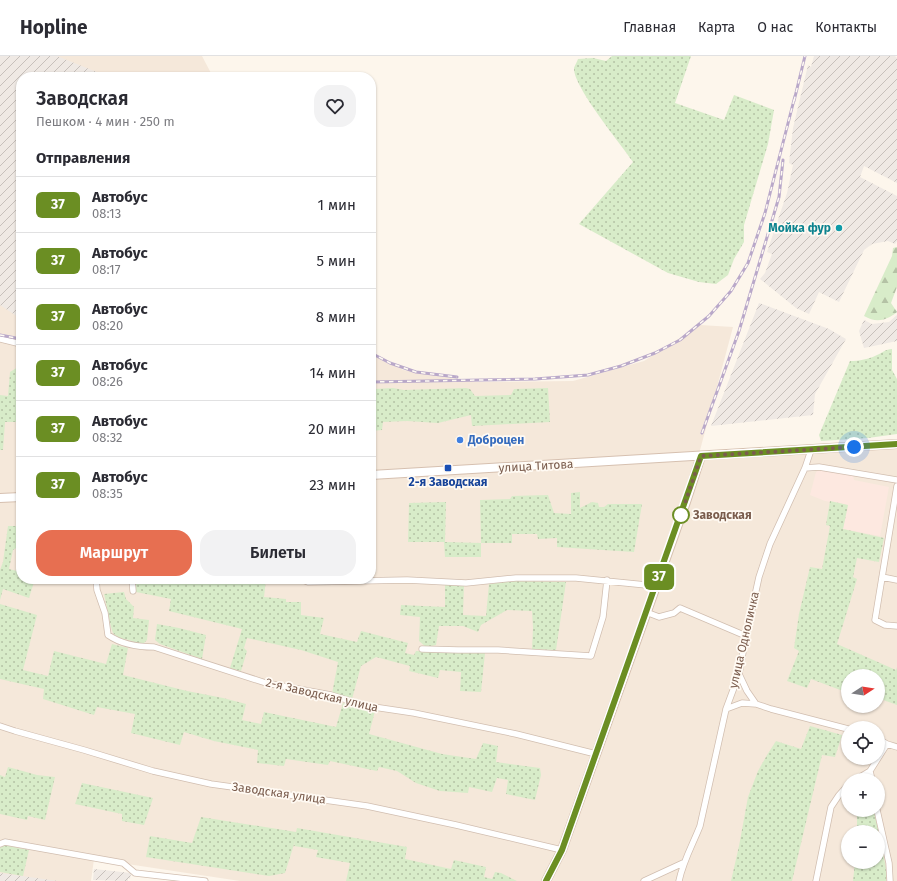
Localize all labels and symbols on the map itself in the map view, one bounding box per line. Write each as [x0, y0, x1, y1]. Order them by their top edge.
place label: Мойка фур [768, 221, 831, 235]
marker: Мойка фур [834, 223, 844, 233]
place label: Доброцен [467, 433, 524, 447]
marker: Доброцен [455, 435, 465, 445]
your location [844, 437, 864, 457]
street label: улица Титова [498, 457, 574, 475]
marker: 2-я Заводская [443, 463, 453, 473]
place label: 2-я Заводская [409, 475, 488, 489]
marker: Заводская [672, 506, 690, 524]
place label: Заводская [692, 508, 752, 522]
line badge: 37 [641, 564, 677, 590]
street label: улица Одноличка [726, 590, 762, 690]
north arrow [841, 669, 885, 713]
street label: 2-я Заводская улица [264, 675, 380, 715]
street label: Заводская улица [231, 779, 327, 807]

